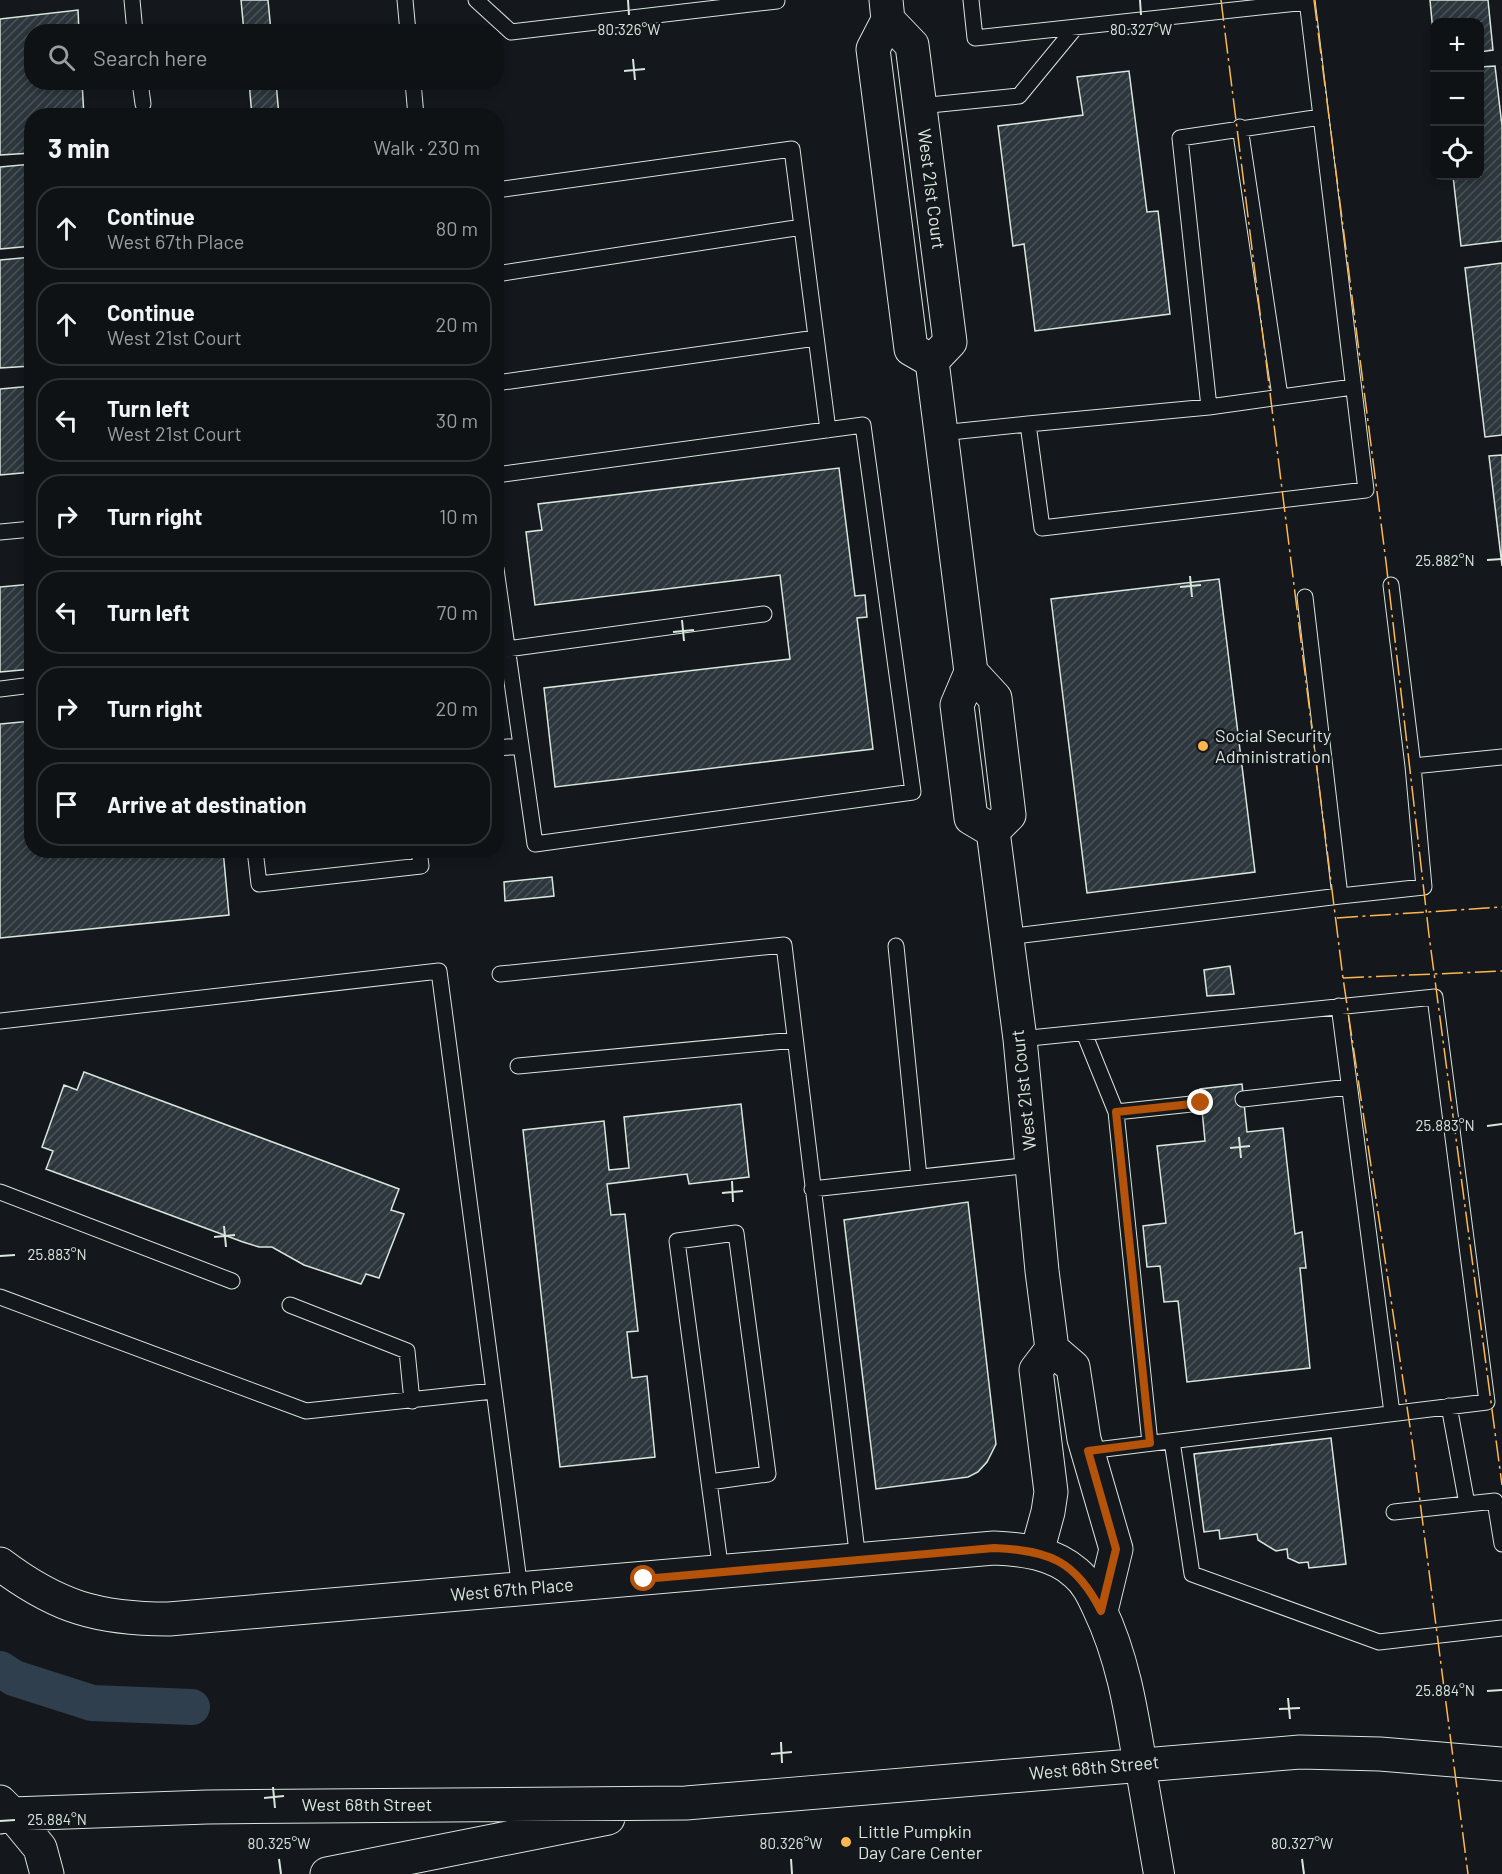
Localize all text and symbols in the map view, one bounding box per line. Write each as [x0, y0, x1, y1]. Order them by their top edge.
map controls [1430, 18, 1484, 180]
button: + [1430, 18, 1484, 72]
text: 80.326°W [598, 20, 660, 38]
text: 80.327°W [1110, 20, 1172, 38]
search box [24, 24, 504, 90]
icon: search [45, 41, 78, 74]
text: Search here [93, 44, 207, 70]
button: − [1430, 72, 1484, 126]
button: locate [1430, 126, 1484, 180]
street label: West 21st Court [914, 127, 950, 250]
text: 3 min [48, 132, 110, 163]
text: Walk · 230 m [374, 135, 480, 159]
text: Continue [107, 203, 195, 229]
icon: ahead [50, 212, 83, 245]
text: 80 m [436, 216, 478, 240]
text: West 67th Place [107, 229, 244, 253]
text: Continue [107, 299, 195, 325]
icon: ahead [50, 308, 83, 341]
text: 20 m [435, 312, 478, 336]
text: West 21st Court [107, 325, 242, 349]
text: Turn left [107, 395, 190, 421]
icon: left [50, 404, 83, 437]
text: 30 m [436, 408, 478, 432]
text: West 21st Court [107, 421, 242, 445]
icon: right [50, 500, 83, 533]
text: Turn right [107, 503, 202, 529]
text: 10 m [439, 504, 478, 528]
text: 25.882°N [1415, 551, 1475, 569]
icon: left [50, 596, 83, 629]
text: Turn left [107, 599, 190, 625]
text: 70 m [437, 600, 478, 624]
icon: right [50, 692, 83, 725]
text: Turn right [107, 695, 202, 721]
text: 20 m [435, 696, 478, 720]
place label: Social Security Administration [1215, 724, 1331, 767]
marker: Social Security Administration [1196, 739, 1210, 753]
icon: arrive [50, 788, 83, 821]
text: Arrive at destination [107, 791, 306, 817]
street label: West 21st Court [1006, 1029, 1040, 1152]
route end [1187, 1089, 1213, 1115]
text: 25.883°N [1415, 1116, 1475, 1134]
text: 25.883°N [27, 1245, 87, 1263]
route start [630, 1565, 656, 1591]
street label: West 67th Place [449, 1573, 574, 1605]
text: 25.884°N [1415, 1681, 1475, 1699]
street label: West 68th Street [1028, 1750, 1160, 1784]
street label: West 68th Street [302, 1793, 432, 1815]
text: 25.884°N [27, 1810, 87, 1828]
place label: Little Pumpkin Day Care Center [858, 1820, 983, 1863]
text: 80.325°W [248, 1834, 310, 1852]
text: 80.326°W [760, 1834, 822, 1852]
text: 80.327°W [1271, 1834, 1333, 1852]
marker: Little Pumpkin Day Care Center [839, 1835, 853, 1849]

